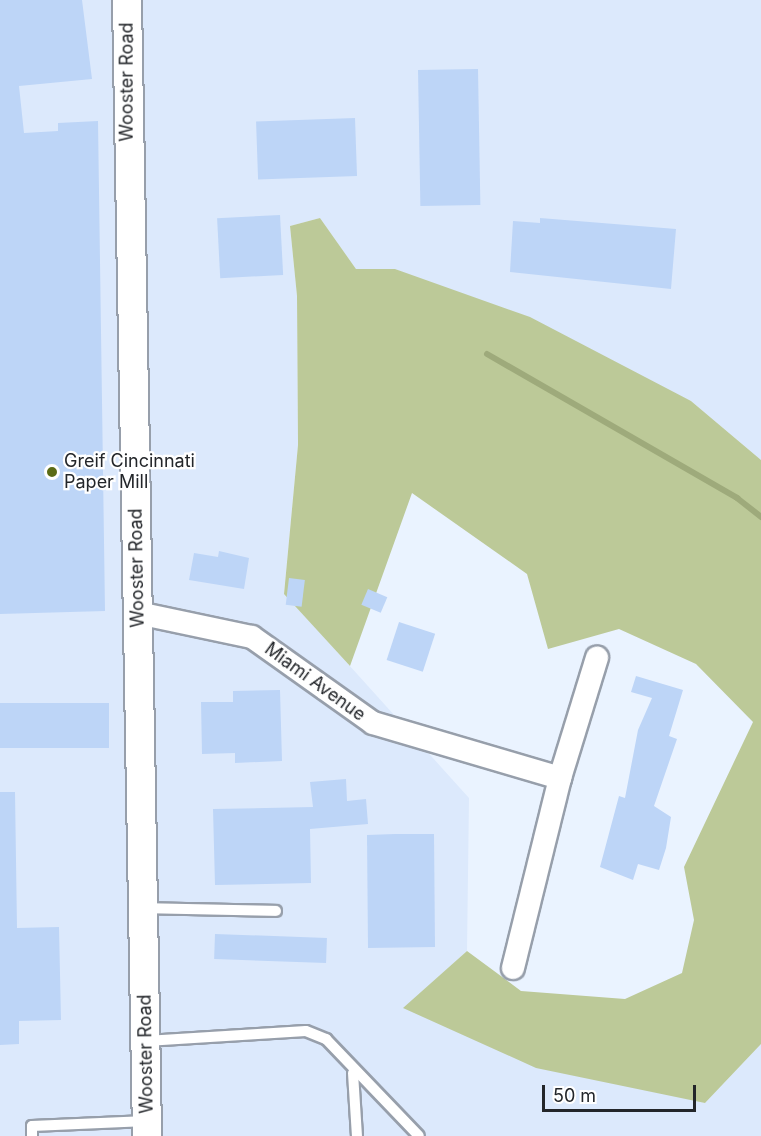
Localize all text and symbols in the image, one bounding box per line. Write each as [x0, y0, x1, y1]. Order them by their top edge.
street label: Wooster Road [116, 22, 138, 142]
place label: Greif Cincinnati Paper Mill [64, 451, 195, 494]
marker: Greif Cincinnati Paper Mill [45, 465, 59, 479]
street label: Wooster Road [125, 508, 149, 628]
street label: Miami Avenue [260, 638, 370, 726]
street label: Wooster Road [134, 994, 158, 1114]
scale bar [545, 1073, 700, 1111]
text: 50 m [553, 1085, 596, 1106]

